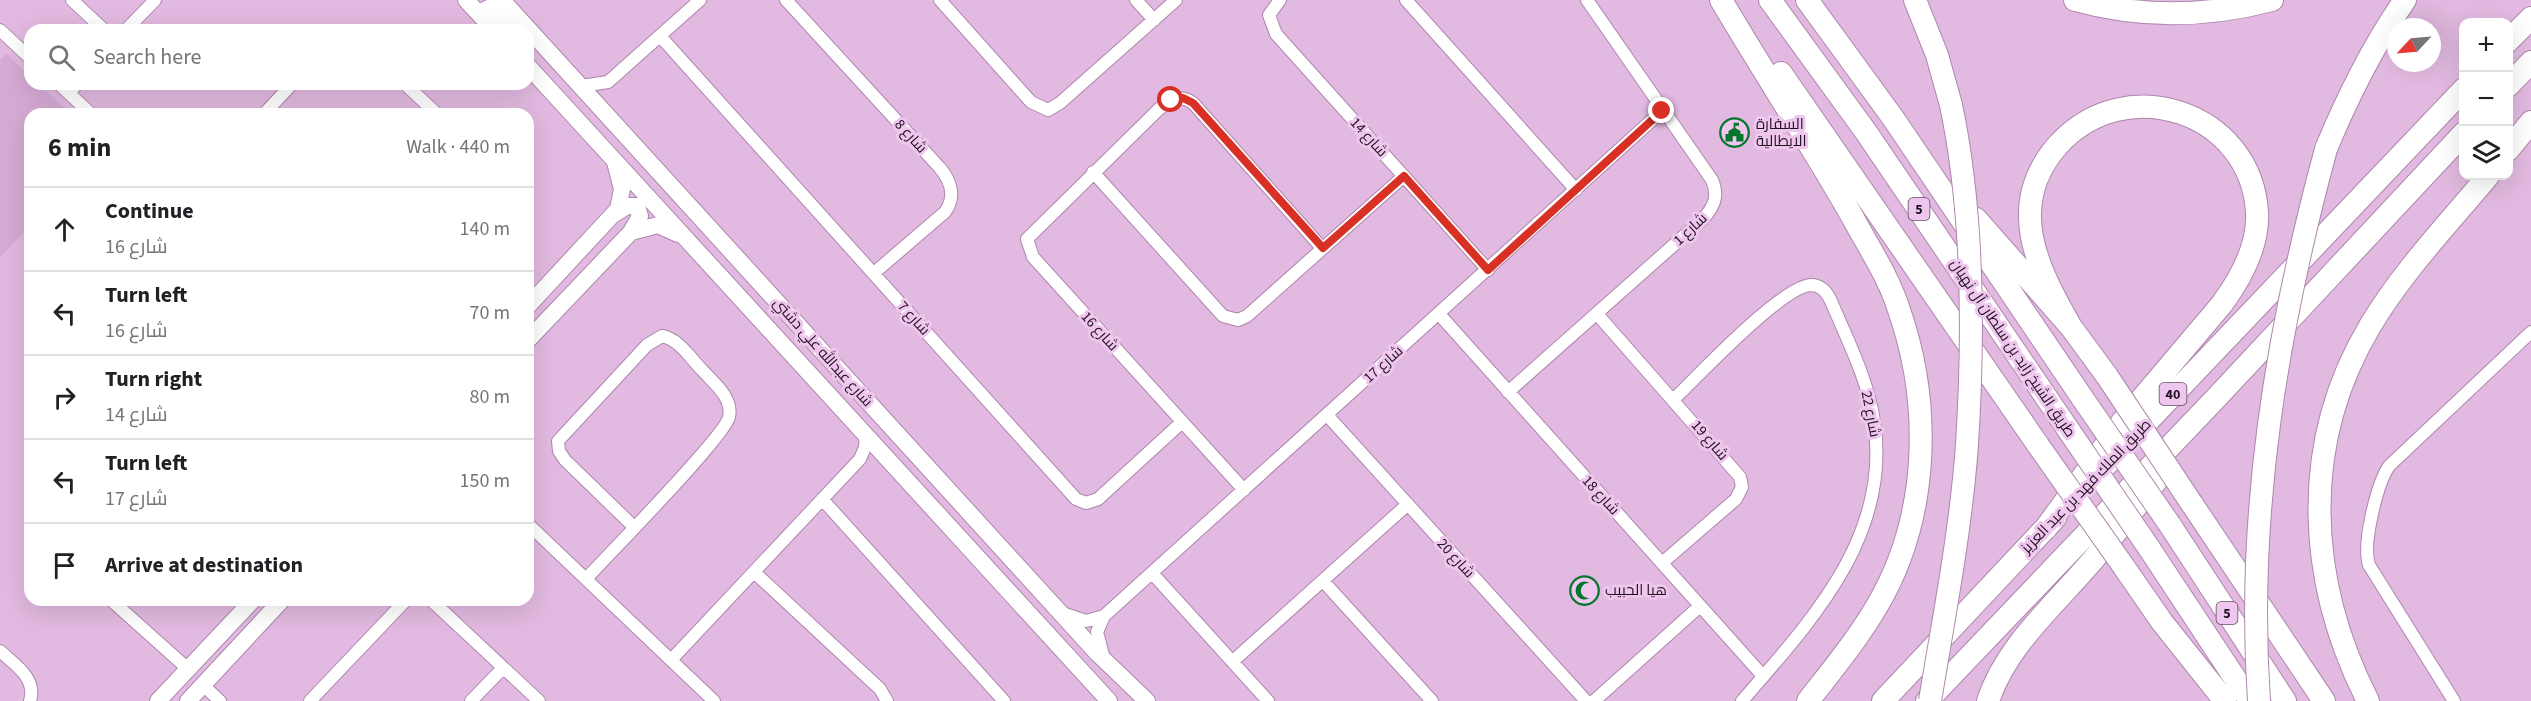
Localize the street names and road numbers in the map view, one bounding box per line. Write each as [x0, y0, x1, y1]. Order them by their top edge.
street label: شارع 14 [1345, 113, 1392, 162]
street label: شارع 8 [890, 115, 932, 158]
road number: 5 [1908, 198, 1930, 220]
street label: شارع 1 [1669, 208, 1712, 251]
street label: طريق الشيخ زايد بن سلطان آل نهيان [1945, 255, 2080, 442]
street label: شارع عبدالله علي دشتي [767, 293, 877, 412]
street label: شارع 7 [893, 297, 935, 340]
street label: شارع 16 [1076, 307, 1123, 356]
street label: شارع 17 [1359, 341, 1408, 388]
road number: 40 [2160, 383, 2186, 405]
street label: شارع 22 [1856, 389, 1885, 439]
street label: طريق الملك فهد بن عبد العزيز [2016, 415, 2156, 559]
street label: شارع 19 [1686, 416, 1733, 465]
street label: شارع 18 [1577, 471, 1624, 520]
street label: شارع 20 [1432, 534, 1479, 583]
road number: 5 [2216, 602, 2238, 624]

